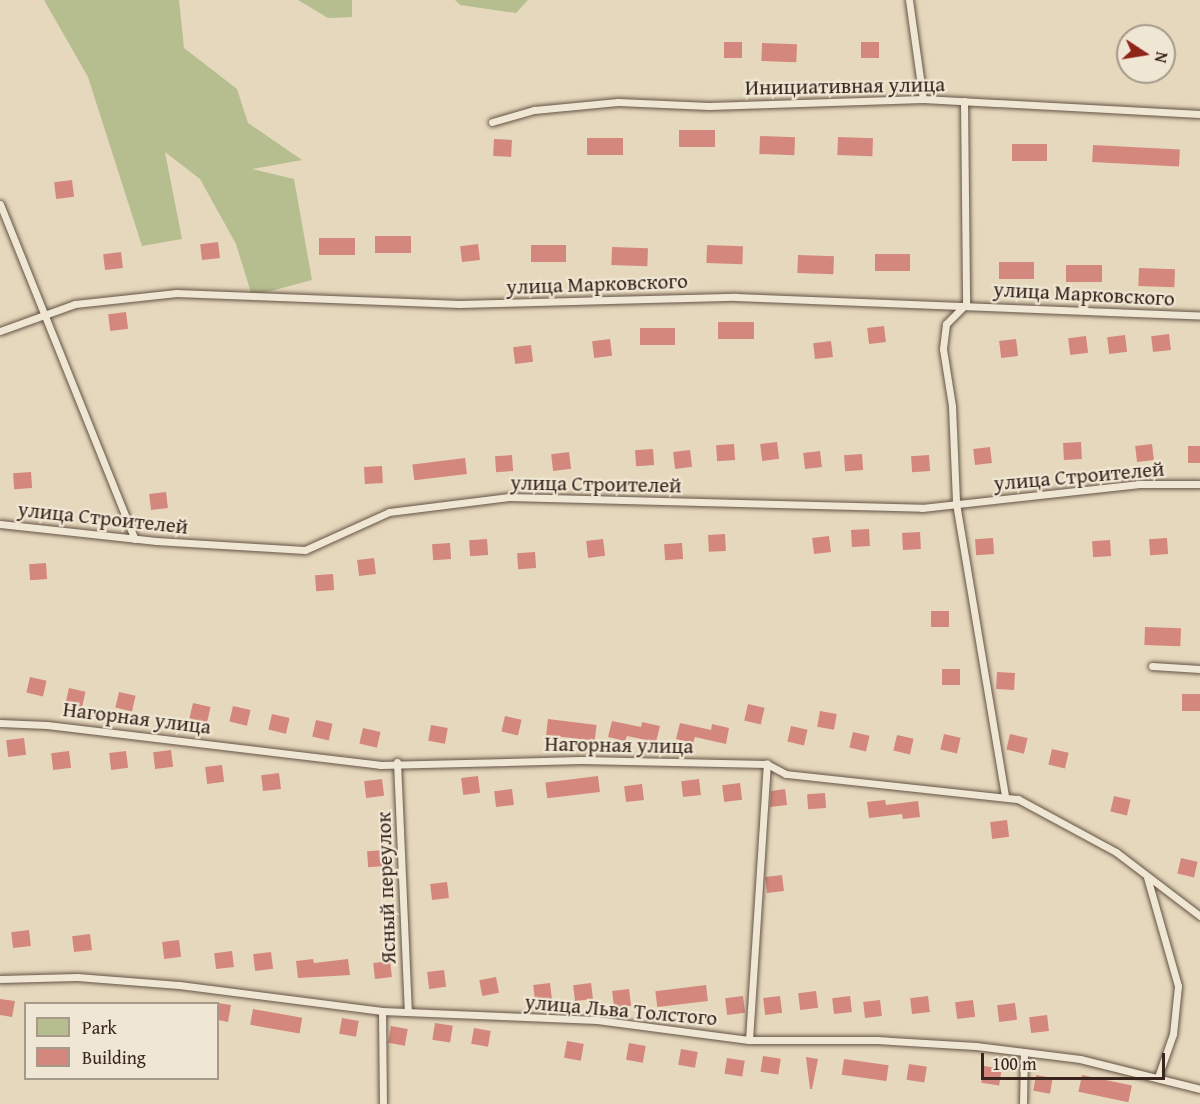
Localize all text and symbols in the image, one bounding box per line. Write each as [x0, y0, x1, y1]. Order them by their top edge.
north arrow [1116, 24, 1176, 84]
text: N [1149, 50, 1175, 65]
street label: Инициативная улица [745, 72, 945, 100]
street label: улица Марковского [506, 268, 688, 300]
street label: улица Марковского [993, 277, 1175, 311]
street label: улица Строителей [993, 456, 1165, 496]
street label: улица Строителей [510, 470, 682, 498]
street label: улица Строителей [17, 497, 189, 539]
street label: Нагорная улица [62, 696, 212, 740]
street label: Нагорная улица [544, 731, 694, 759]
street label: Ясный переулок [371, 811, 401, 965]
street label: улица Льва Толстого [524, 989, 718, 1031]
legend [24, 1002, 219, 1080]
text: Park [82, 1014, 117, 1041]
scale bar [984, 1041, 1168, 1079]
text: Building [82, 1044, 146, 1071]
text: 100 m [992, 1050, 1037, 1077]

